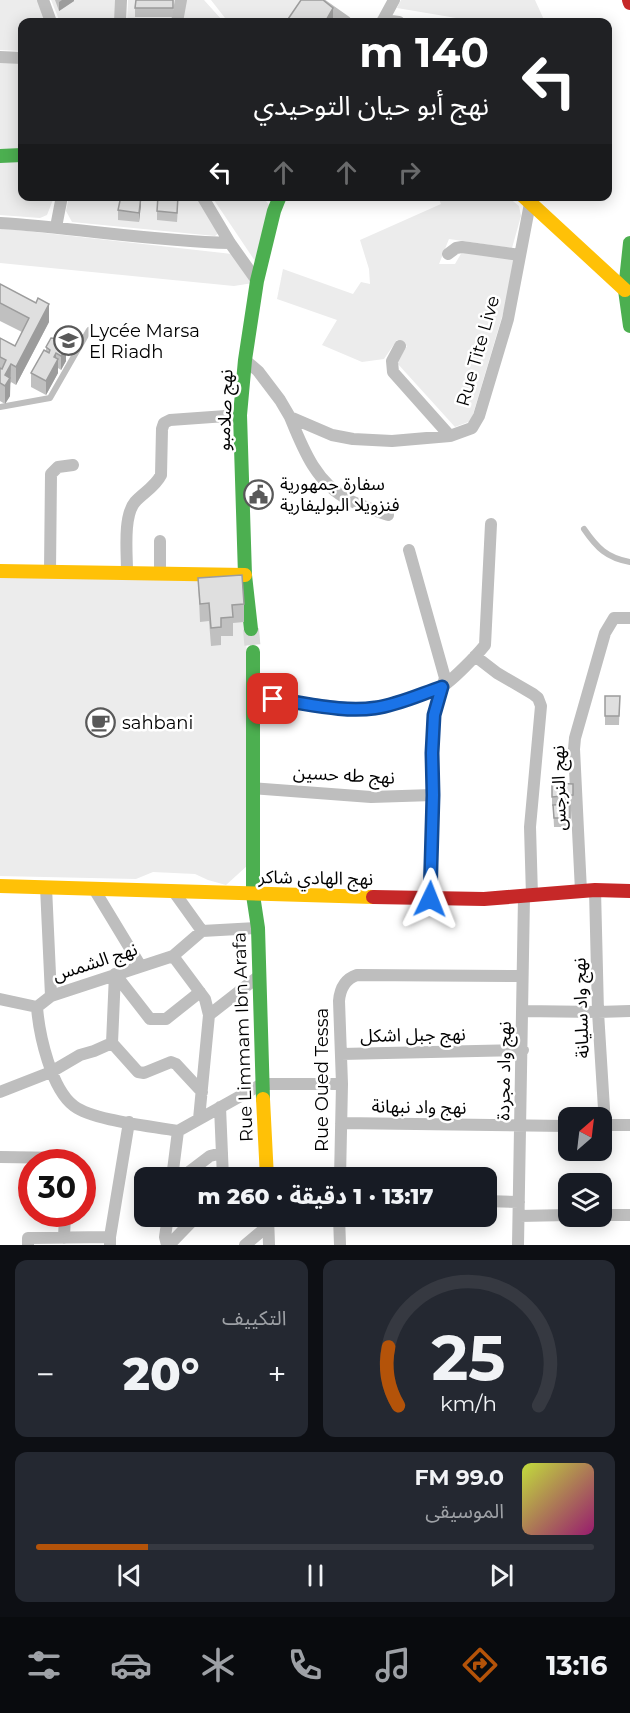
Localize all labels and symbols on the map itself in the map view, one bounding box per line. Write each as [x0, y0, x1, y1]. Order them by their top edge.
street label: Rue Tite Live [452, 293, 504, 409]
place label: Lycée Marsa El Riadh [89, 320, 200, 363]
school or university icon: Lycée Marsa El Riadh [52, 325, 84, 357]
street label: نهج صلامبو [213, 369, 239, 451]
place label: سفارة جمهورية فنزويلا البوليفارية [280, 473, 400, 516]
public building icon: سفارة جمهورية فنزويلا البوليفارية [243, 478, 275, 510]
pin [247, 673, 298, 724]
cafe icon: sahbani [85, 707, 117, 739]
place label: sahbani [122, 712, 193, 734]
street label: نهج النرجس [547, 745, 573, 831]
street label: نهج طه حسين [292, 761, 395, 791]
street label: نهج الهادي شاكر [257, 866, 373, 892]
position arrow [398, 867, 462, 931]
street label: Rue Limmam Ibn Arafa [228, 932, 258, 1142]
street label: نهج الشمس [50, 938, 141, 988]
street label: نهج واد سليانة [568, 957, 596, 1059]
street label: Rue Oued Tessa [311, 1008, 333, 1152]
street label: نهج واد مجردة [492, 1021, 518, 1121]
street label: نهج جبل اشكل [360, 1023, 466, 1049]
street label: نهج واد نبهانة [371, 1095, 467, 1121]
north arrow [558, 1107, 612, 1161]
speed limit sign: 30 [18, 1149, 96, 1227]

